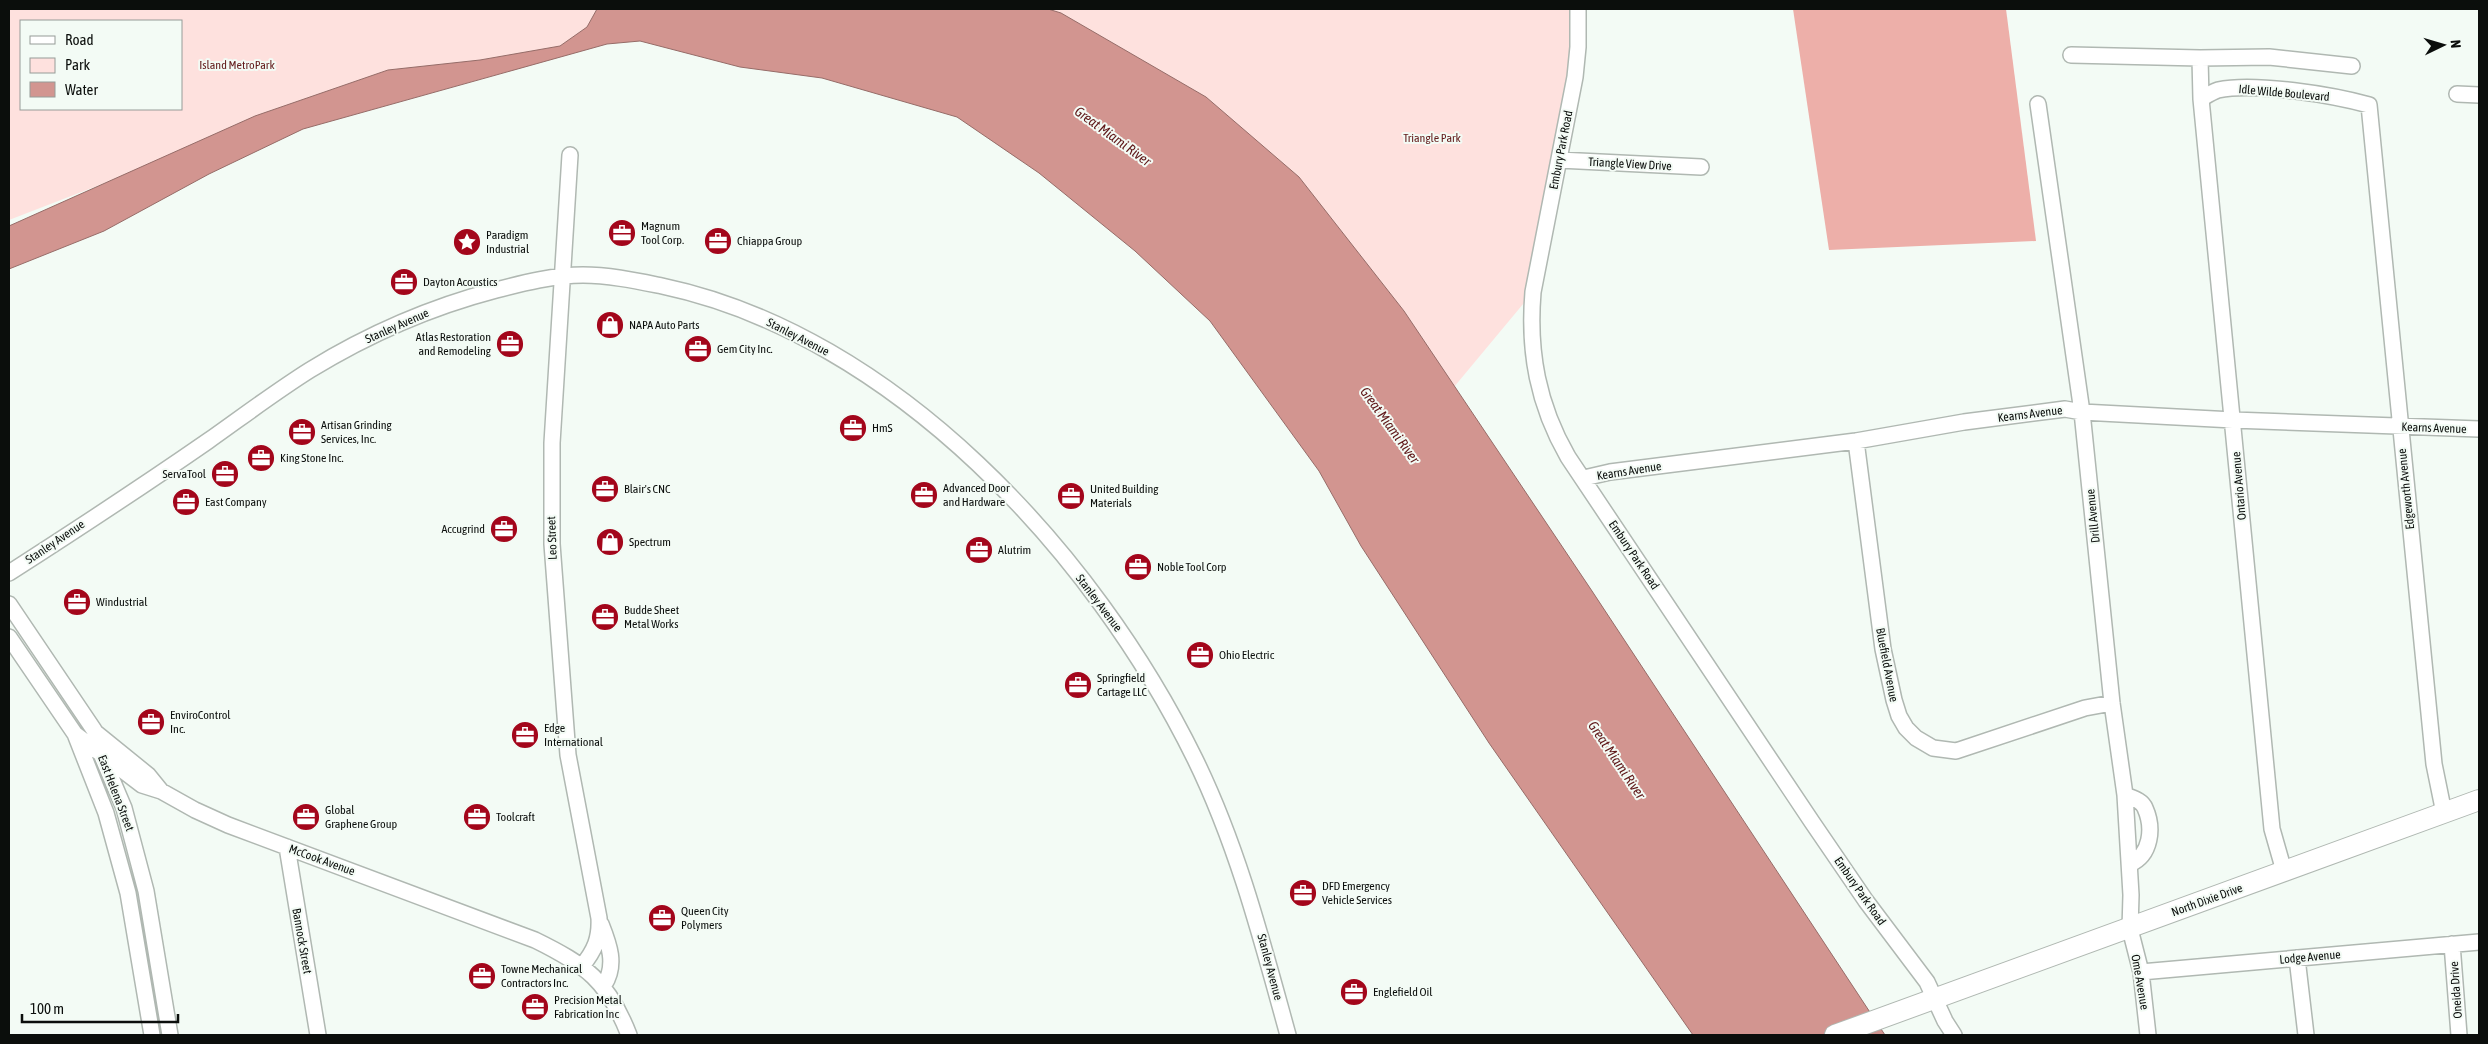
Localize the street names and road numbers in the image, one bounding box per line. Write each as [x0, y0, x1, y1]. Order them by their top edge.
street label: Idle Wilde Boulevard [2238, 82, 2330, 104]
street label: Embury Park Road [1546, 109, 1576, 191]
street label: Triangle View Drive [1588, 155, 1672, 173]
street label: Stanley Avenue [363, 306, 431, 346]
street label: Stanley Avenue [764, 315, 832, 359]
street label: Kearns Avenue [1997, 403, 2063, 425]
street label: Kearns Avenue [2401, 420, 2467, 436]
street label: Edgeworth Avenue [2395, 448, 2417, 530]
street label: Ontario Avenue [2229, 451, 2249, 521]
street label: Kearns Avenue [1596, 459, 1662, 483]
street label: Drill Avenue [2083, 488, 2103, 544]
street label: Leo Street [544, 515, 560, 560]
street label: Stanley Avenue [23, 517, 87, 567]
street label: Embury Park Road [1606, 518, 1662, 592]
street label: Stanley Avenue [1073, 572, 1125, 634]
street label: Bluefield Avenue [1873, 627, 1901, 703]
street label: East Helena Street [95, 753, 137, 834]
street label: McCook Avenue [287, 842, 357, 878]
street label: Embury Park Road [1831, 854, 1889, 928]
street label: North Dixie Drive [2170, 881, 2244, 919]
street label: Bannock Street [289, 907, 315, 975]
street label: Stanley Avenue [1254, 932, 1286, 1002]
street label: Lodge Avenue [2279, 947, 2341, 967]
street label: Ome Avenue [2128, 953, 2152, 1011]
street label: Oneida Drive [2447, 961, 2465, 1019]

